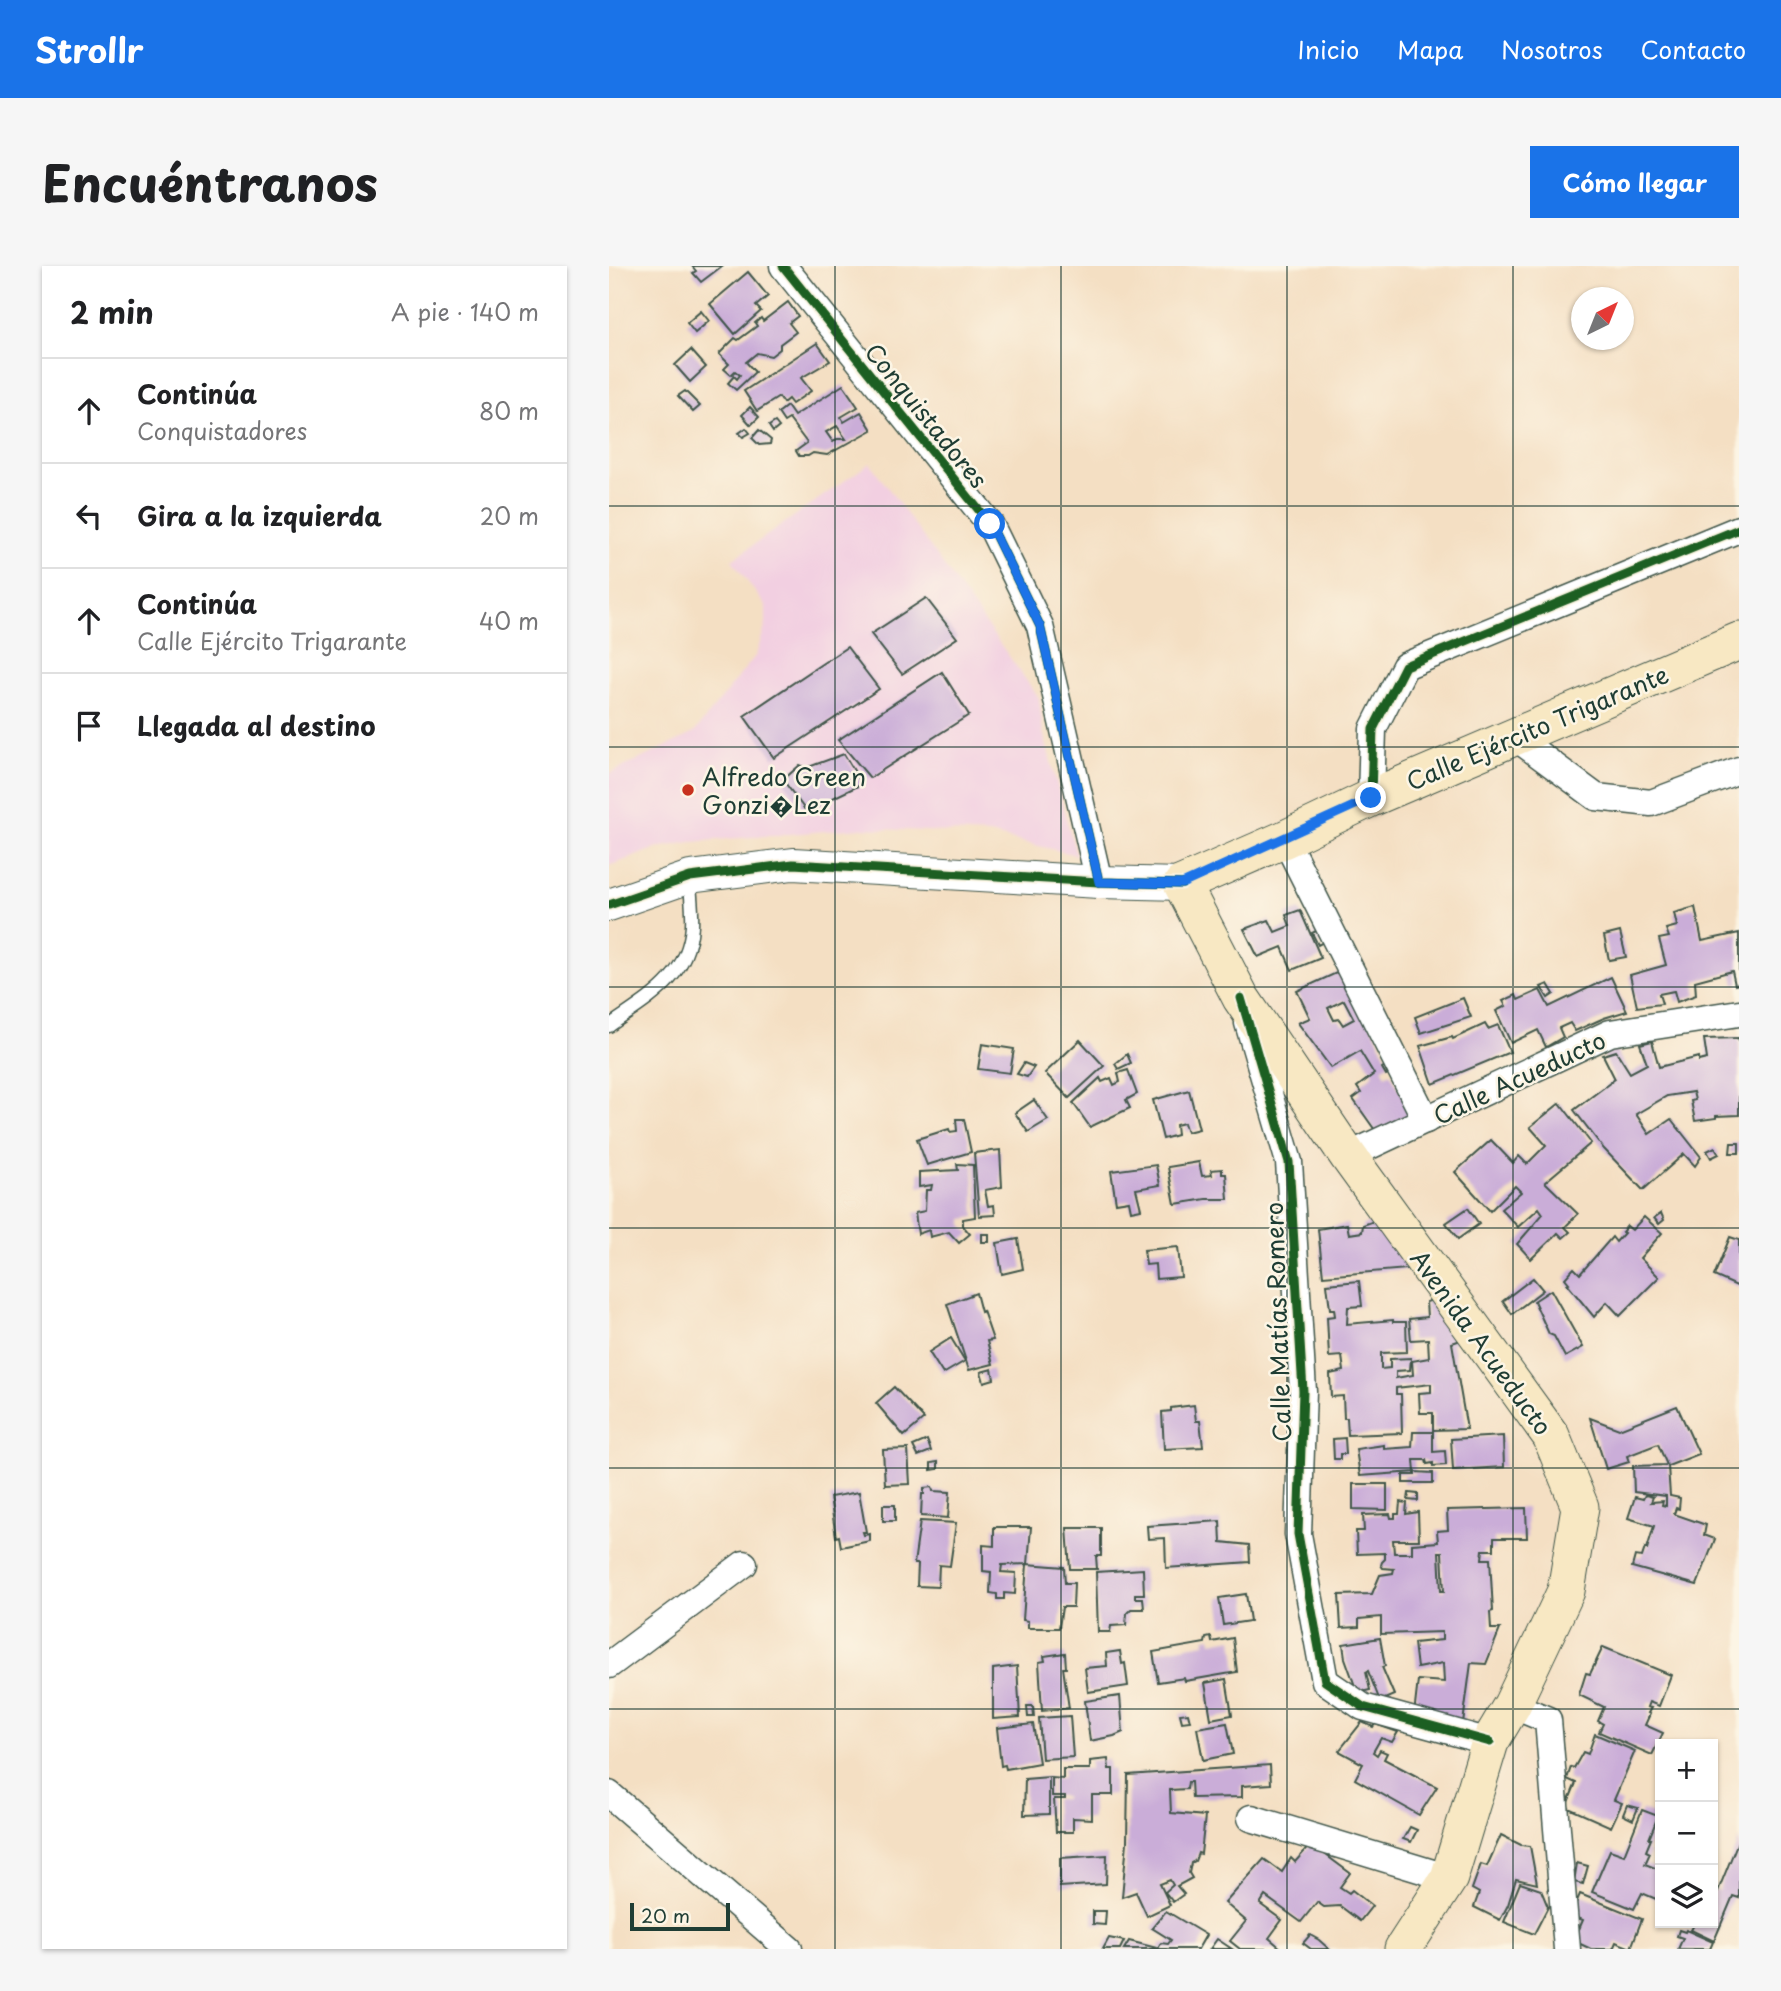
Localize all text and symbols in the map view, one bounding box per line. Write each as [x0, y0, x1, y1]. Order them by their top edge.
text: Strollr [35, 24, 144, 74]
text: Inicio [1298, 31, 1359, 67]
text: Mapa [1397, 31, 1463, 67]
text: Nosotros [1501, 31, 1603, 67]
text: Contacto [1641, 31, 1746, 67]
text: Encuéntranos [42, 145, 378, 219]
button: Cómo llegar [1530, 146, 1739, 218]
north arrow [1571, 287, 1634, 350]
text: 2 min [70, 289, 154, 334]
text: A pie · 140 m [391, 294, 539, 329]
street label: Conquistadores [857, 335, 997, 495]
text: Continúa [137, 374, 257, 413]
icon: ahead [70, 392, 108, 430]
text: 80 m [479, 393, 539, 428]
text: Conquistadores [137, 413, 307, 448]
text: Gira a la izquierda [137, 496, 382, 535]
icon: left [70, 497, 108, 535]
text: 20 m [480, 498, 539, 533]
route start [974, 508, 1005, 539]
text: Continúa [137, 584, 257, 623]
icon: ahead [70, 602, 108, 640]
text: 40 m [479, 603, 539, 638]
text: Calle Ejército Trigarante [137, 623, 407, 658]
street label: Calle Ejército Trigarante [1400, 655, 1674, 799]
text: Llegada al destino [137, 706, 376, 745]
icon: arrive [70, 707, 108, 745]
place label: Alfredo Green Gonzi�Lez [702, 758, 866, 822]
marker: Alfredo Green Gonzi�Lez [680, 782, 696, 798]
route end [1355, 782, 1386, 813]
street label: Calle Acueducto [1427, 1021, 1611, 1133]
street label: Calle Matías Romero [1255, 1201, 1299, 1443]
street label: Avenida Acueducto [1402, 1242, 1562, 1442]
map controls [1655, 1739, 1718, 1928]
button: + [1655, 1739, 1718, 1802]
button: − [1655, 1802, 1718, 1865]
button: layers [1655, 1865, 1718, 1928]
scale bar [630, 1900, 730, 1932]
text: 20 m [641, 1901, 690, 1929]

